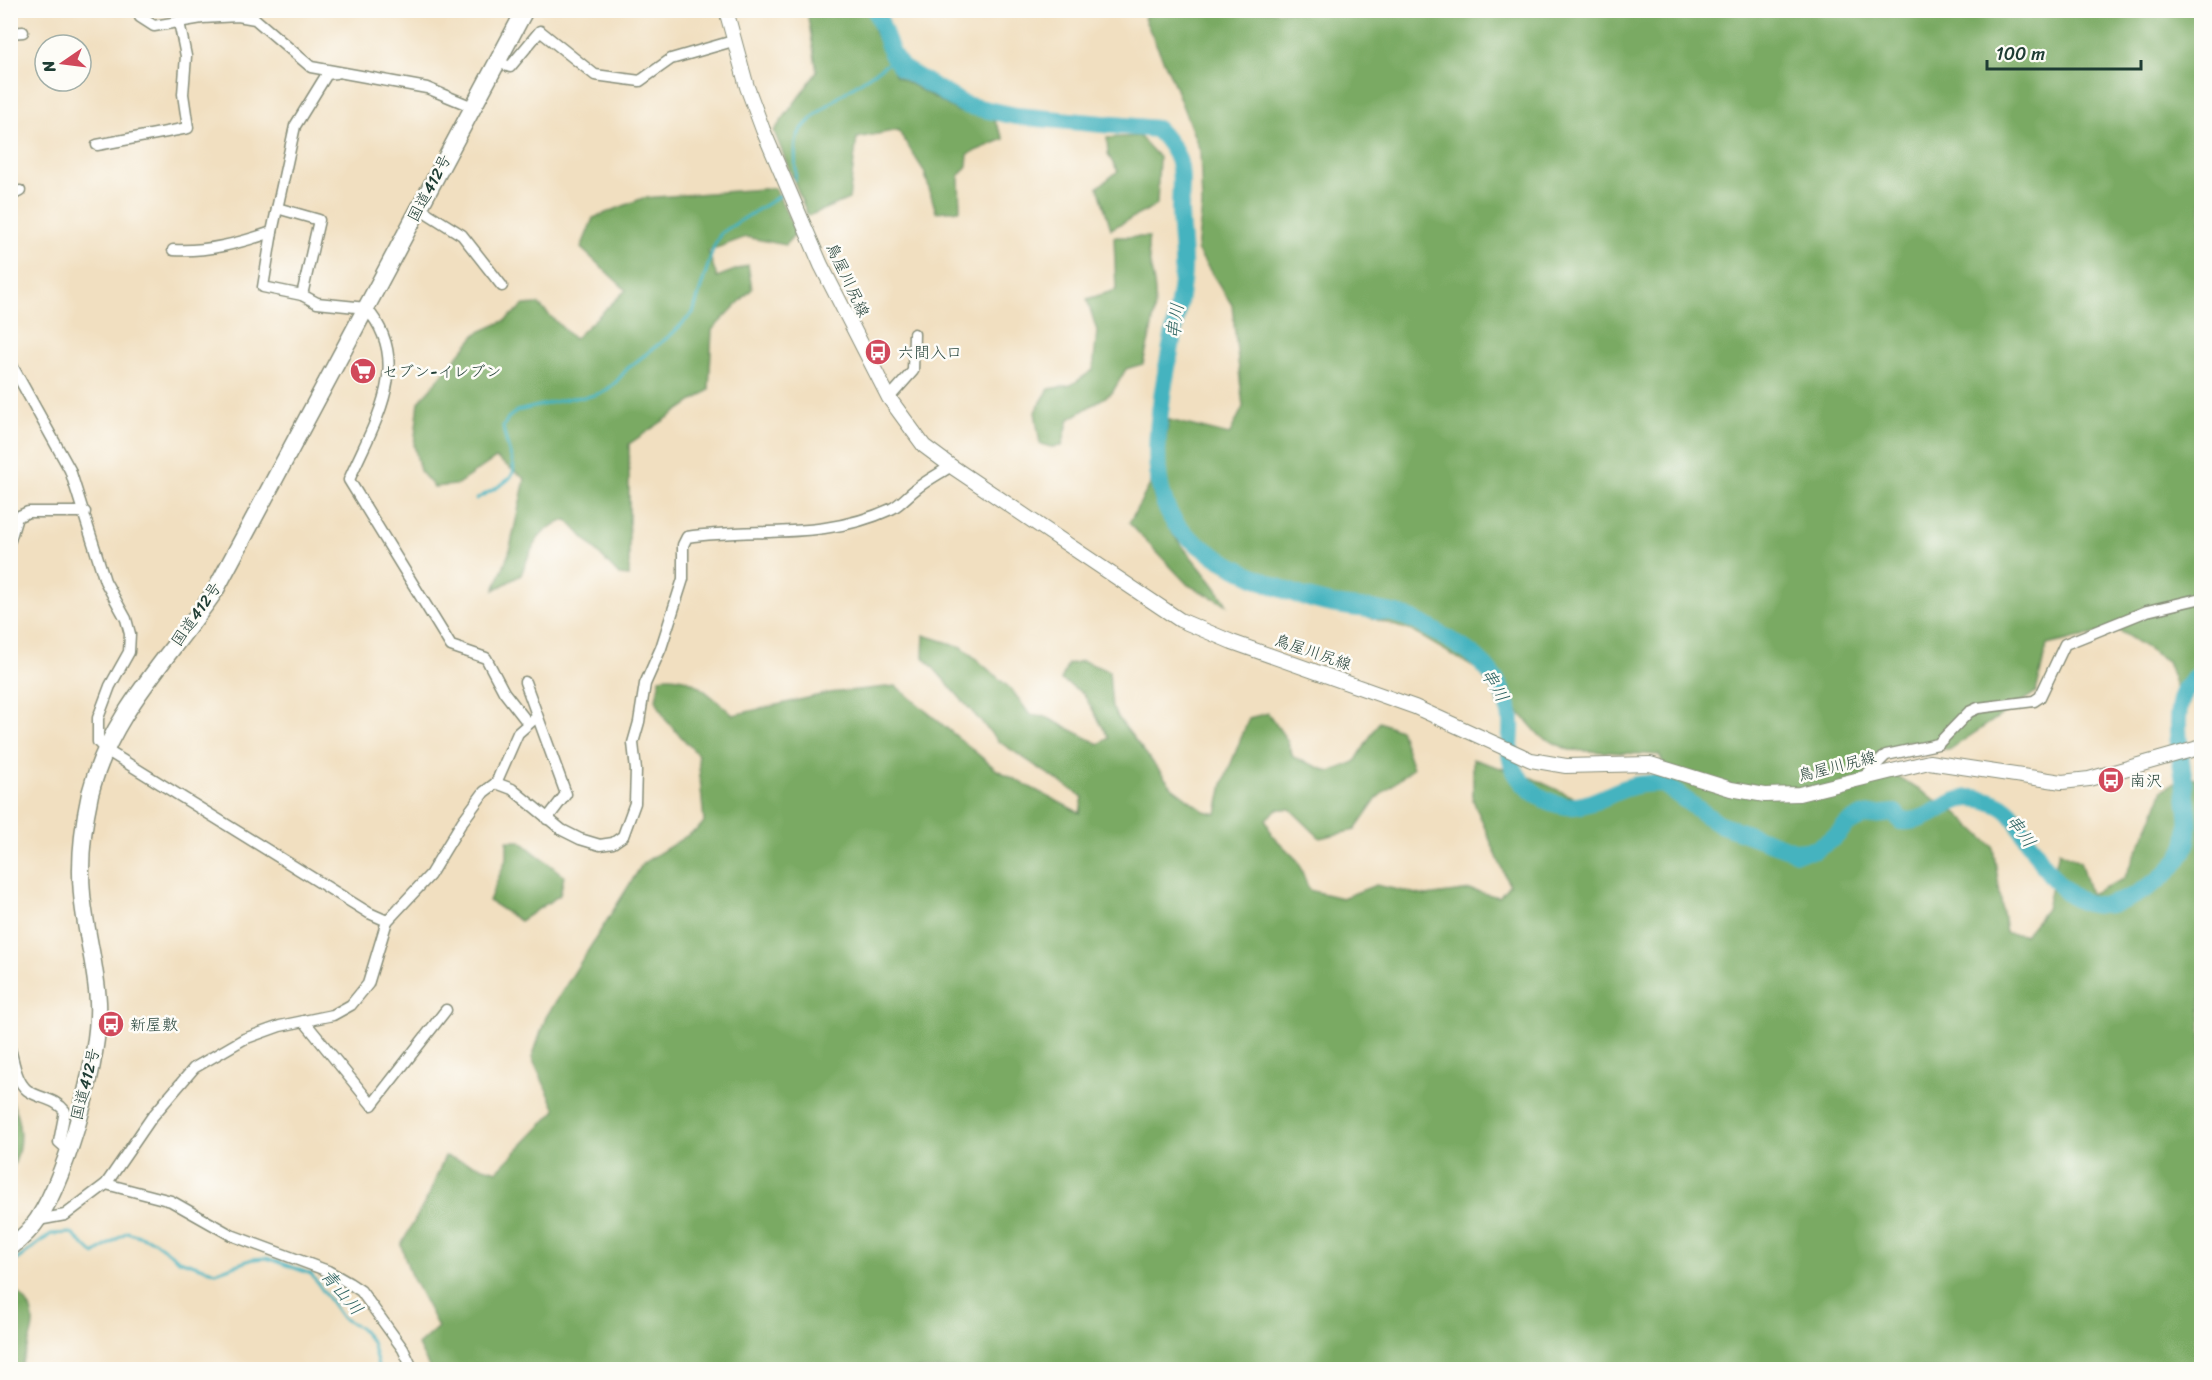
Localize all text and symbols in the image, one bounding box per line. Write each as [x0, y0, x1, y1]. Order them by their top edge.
north arrow [33, 33, 93, 93]
scale bar [1987, 33, 2142, 71]
text: 100 m [1996, 38, 2045, 70]
text: N [33, 57, 65, 76]
street label: 国道412号 [399, 148, 459, 228]
street label: 鳥屋川尻線 [818, 238, 878, 322]
water label: 串川 [1157, 301, 1193, 341]
bus stop icon: 六間入口 [863, 337, 893, 367]
place label: 六間入口 [898, 338, 962, 367]
supermarket icon: セブン-イレブン [348, 356, 378, 386]
place label: セブン-イレブン [382, 357, 501, 386]
street label: 国道412号 [163, 575, 229, 653]
street label: 鳥屋川尻線 [1270, 625, 1356, 679]
water label: 串川 [1472, 661, 1518, 709]
street label: 鳥屋川尻線 [1795, 742, 1879, 790]
bus stop icon: 南沢 [2096, 765, 2126, 795]
place label: 南沢 [2130, 766, 2162, 795]
water label: 串川 [1997, 807, 2045, 855]
bus stop icon: 新屋敷 [96, 1009, 126, 1039]
place label: 新屋敷 [130, 1010, 178, 1039]
street label: 国道412号 [62, 1045, 108, 1123]
water label: 青山川 [312, 1261, 372, 1323]

